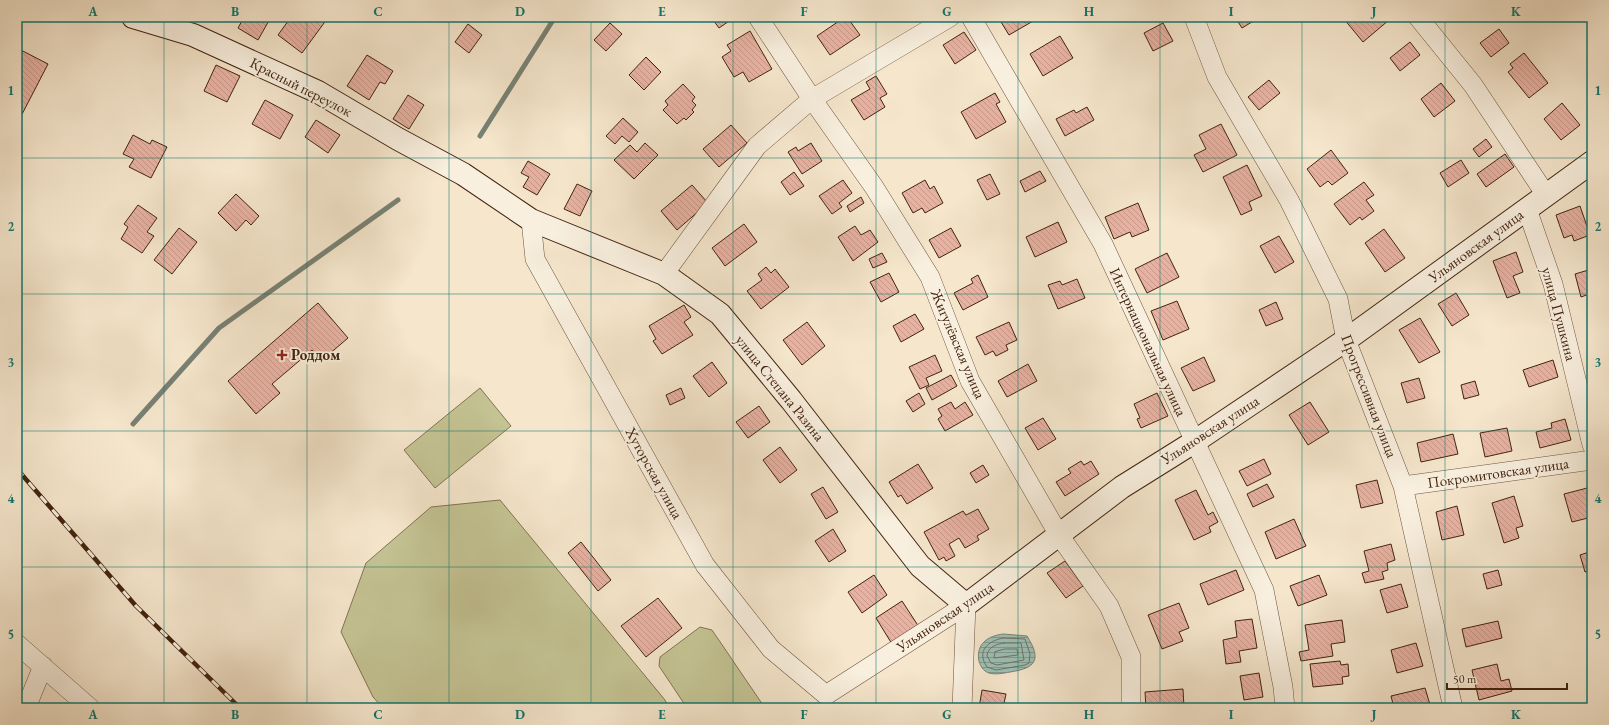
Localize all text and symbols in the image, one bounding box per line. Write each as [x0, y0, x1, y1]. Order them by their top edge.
text: A [87, 3, 98, 20]
text: B [231, 3, 239, 20]
text: C [373, 3, 383, 20]
text: D [515, 3, 525, 20]
text: E [658, 3, 666, 20]
text: F [800, 3, 808, 20]
text: G [942, 3, 952, 20]
text: H [1084, 3, 1095, 20]
text: I [1229, 3, 1234, 20]
text: J [1370, 3, 1377, 20]
text: K [1511, 3, 1522, 20]
street label: Красный переулок [247, 53, 356, 120]
text: 1 [8, 82, 15, 99]
text: 1 [1595, 82, 1602, 99]
street label: Ульяновская улица [1424, 205, 1527, 287]
text: 2 [8, 218, 15, 235]
text: 2 [1595, 218, 1602, 235]
street label: Интернациональная улица [1106, 264, 1191, 419]
street label: улица Пушкина [1538, 265, 1581, 363]
street label: Жигулёвская улица [926, 285, 990, 401]
street label: улица Степана Разина [732, 330, 829, 445]
street label: Прогрессивная улица [1337, 331, 1402, 460]
place label: Роддом [291, 345, 340, 364]
marker: Роддом [276, 349, 288, 361]
text: 3 [8, 354, 15, 371]
text: 3 [1595, 354, 1602, 371]
street label: Ульяновская улица [1156, 391, 1262, 469]
street label: Хуторская улица [621, 423, 687, 522]
street label: Покромитовская улица [1426, 453, 1570, 492]
text: 4 [8, 490, 15, 507]
text: 4 [1595, 490, 1602, 507]
street label: Ульяновская улица [892, 577, 997, 657]
text: 5 [8, 626, 14, 643]
text: 5 [1595, 626, 1601, 643]
scale bar [1447, 665, 1567, 691]
text: 50 m [1453, 671, 1477, 687]
text: A [87, 706, 98, 723]
text: B [231, 706, 239, 723]
text: C [373, 706, 383, 723]
text: D [515, 706, 525, 723]
text: E [658, 706, 666, 723]
text: F [800, 706, 808, 723]
text: G [942, 706, 952, 723]
text: H [1084, 706, 1095, 723]
text: I [1229, 706, 1234, 723]
text: J [1370, 706, 1377, 723]
text: K [1511, 706, 1522, 723]

